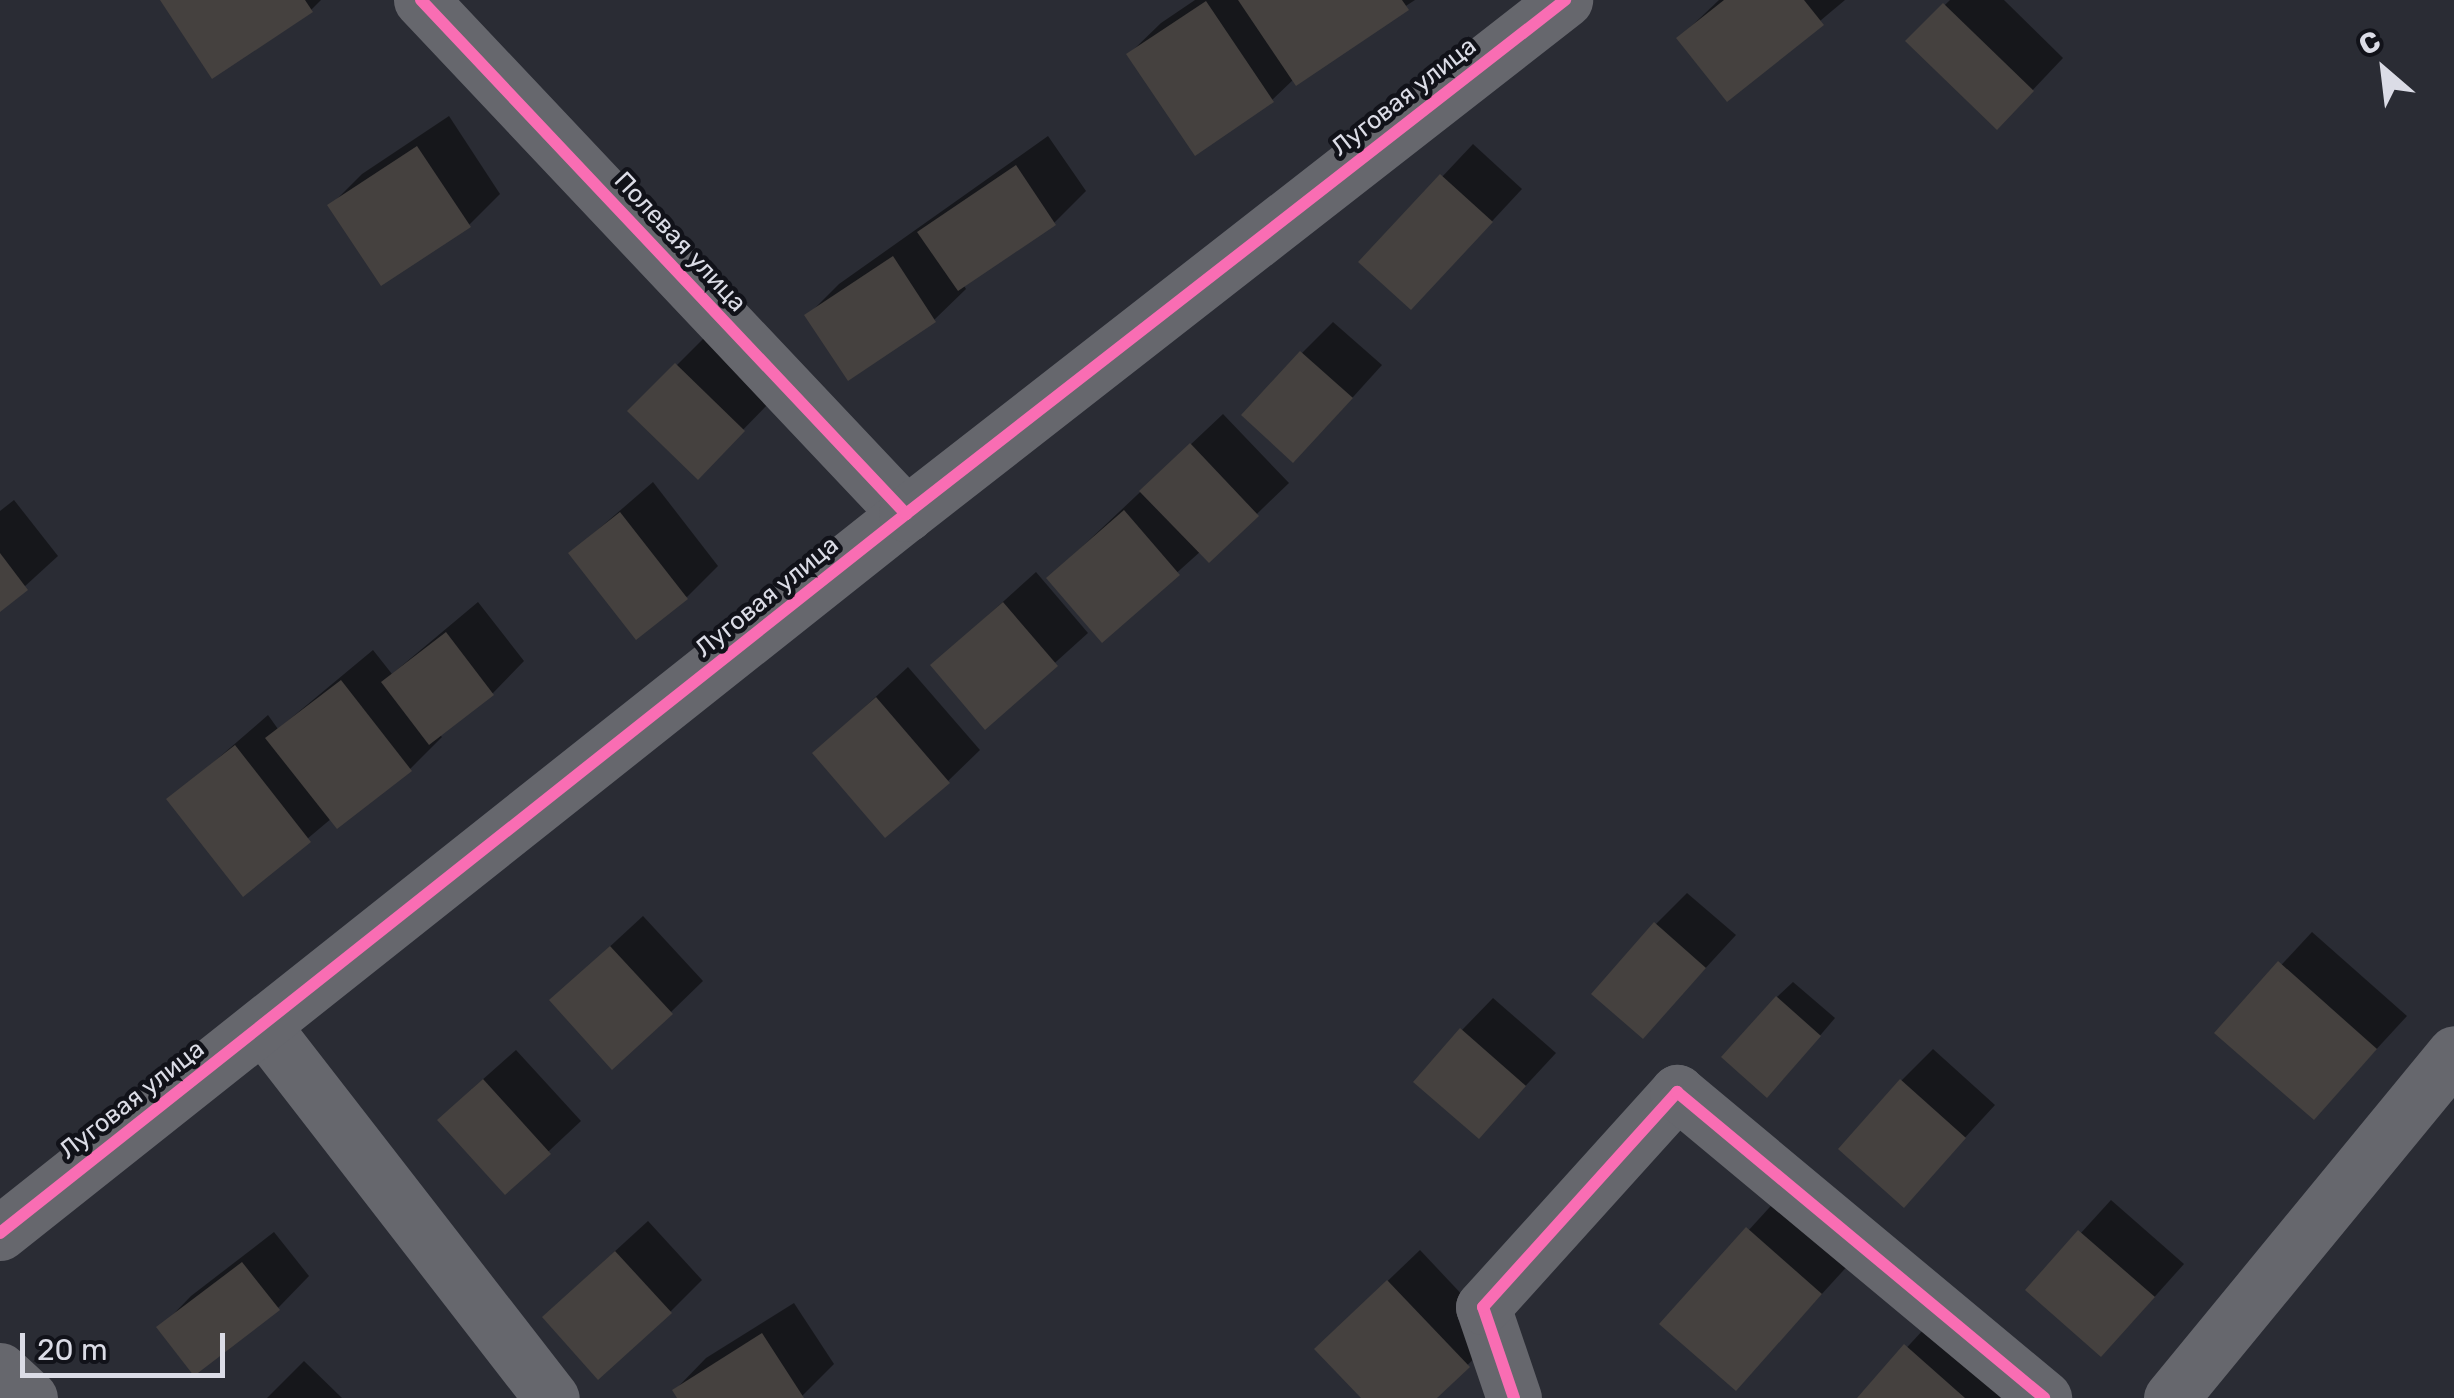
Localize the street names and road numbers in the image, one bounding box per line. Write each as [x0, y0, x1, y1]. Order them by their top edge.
street label: Луговая улица [1326, 31, 1482, 163]
street label: Полевая улица [608, 166, 752, 318]
street label: Луговая улица [689, 530, 845, 664]
street label: Луговая улица [54, 1034, 210, 1166]

